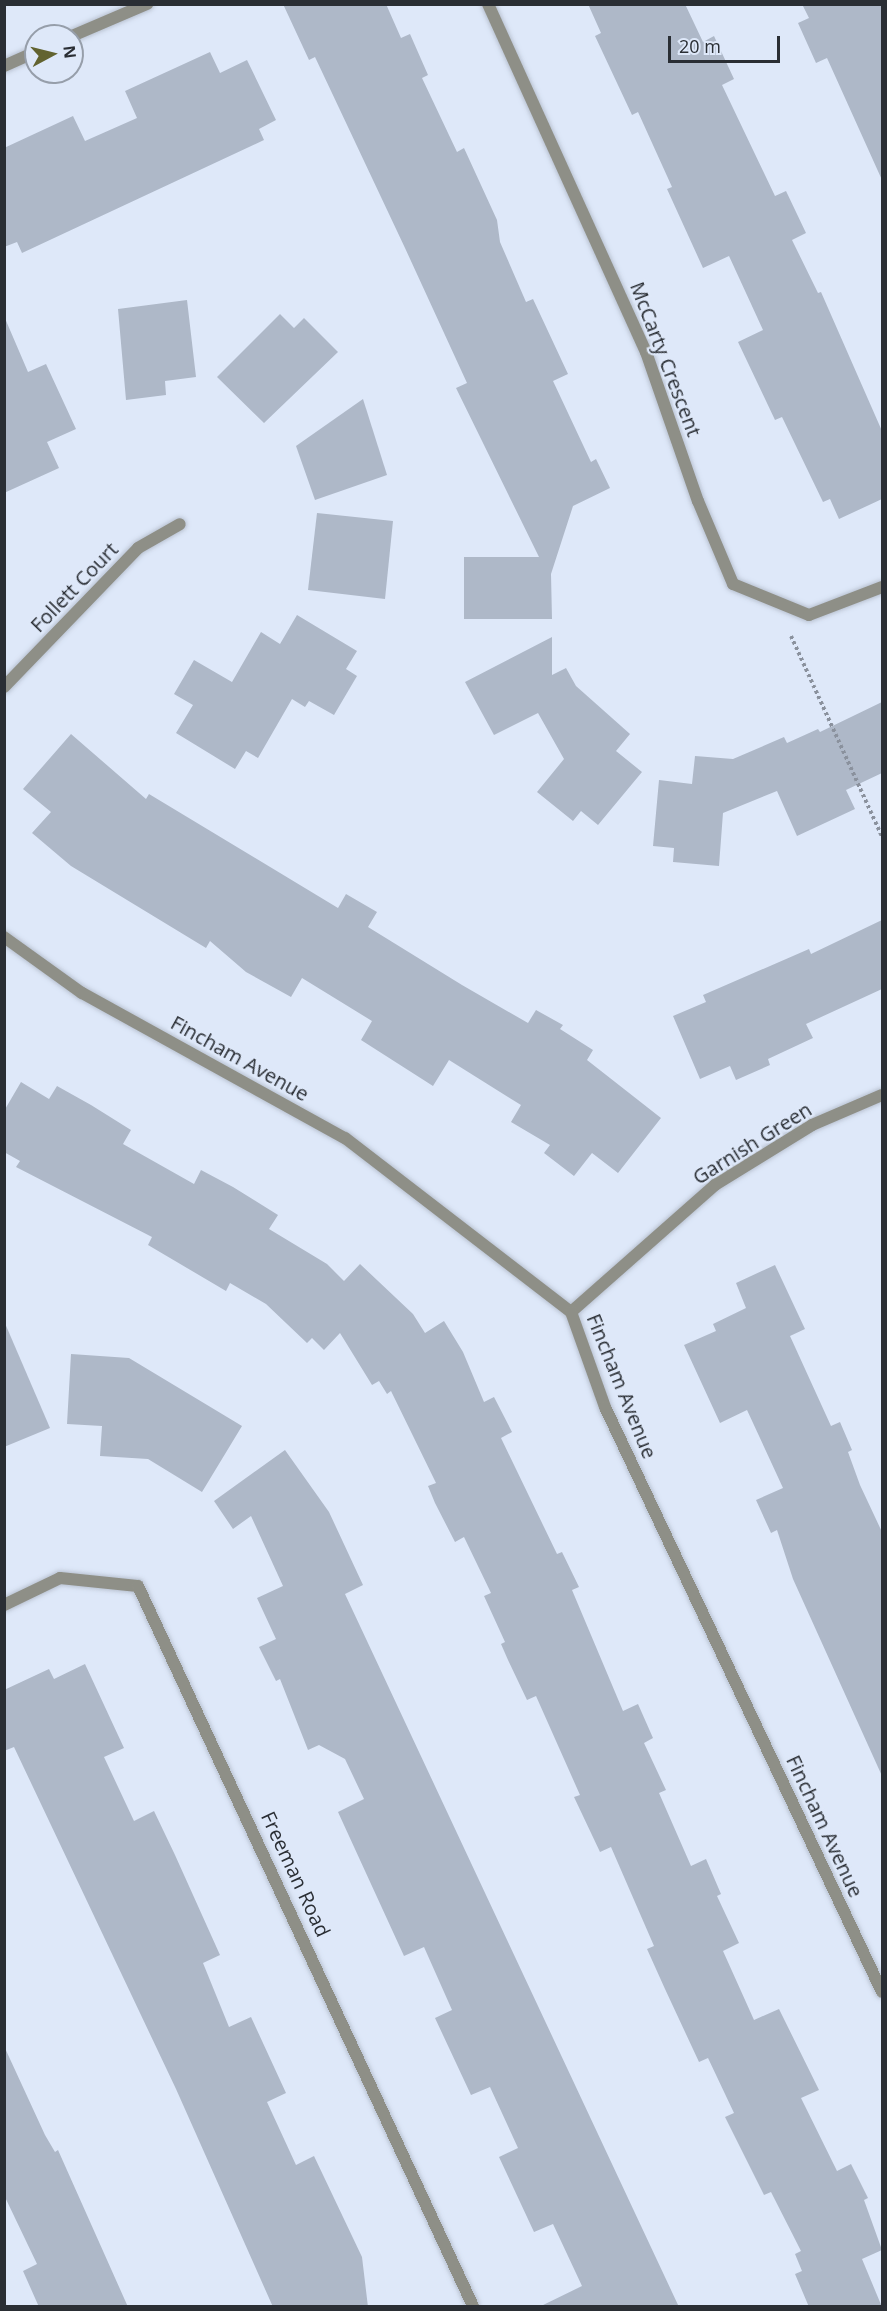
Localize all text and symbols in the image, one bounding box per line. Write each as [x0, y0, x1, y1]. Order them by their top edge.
north arrow [24, 24, 84, 84]
scale bar [671, 24, 784, 62]
text: 20 m [679, 34, 721, 58]
text: N [58, 44, 82, 60]
street label: McCarty Crescent [625, 278, 707, 440]
street label: Follett Court [25, 537, 123, 637]
street label: Fincham Avenue [167, 1010, 313, 1106]
street label: Garnish Green [688, 1097, 816, 1189]
street label: Fincham Avenue [582, 1310, 662, 1462]
street label: Fincham Avenue [782, 1751, 868, 1901]
street label: Freeman Road [256, 1807, 336, 1941]

